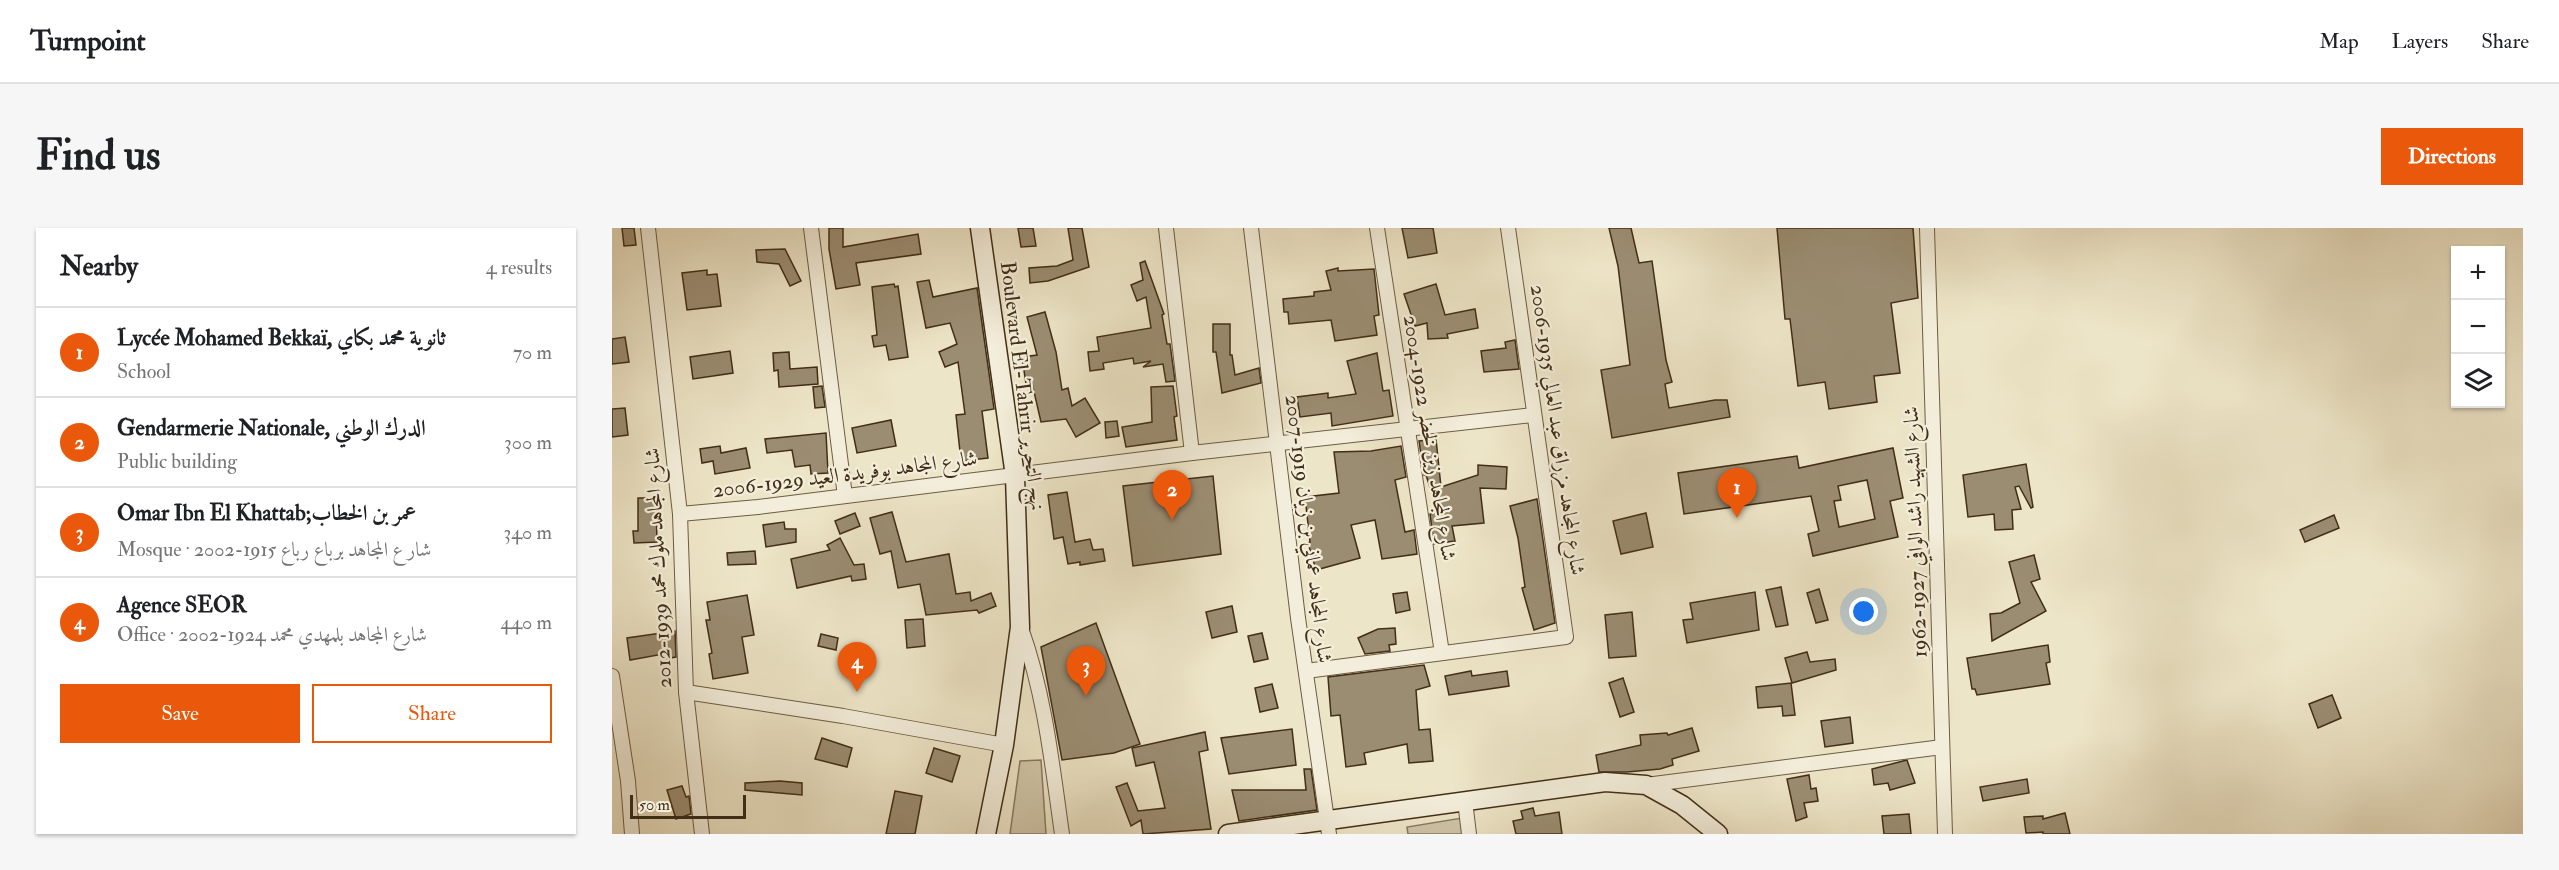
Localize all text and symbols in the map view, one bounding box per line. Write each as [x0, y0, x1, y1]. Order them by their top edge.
text: Turnpoint [30, 24, 146, 59]
text: Map [2319, 28, 2359, 55]
text: Layers [2392, 28, 2448, 55]
text: Share [2481, 28, 2529, 55]
button: Directions [2381, 128, 2523, 185]
text: Find us [36, 130, 160, 182]
map controls [2451, 246, 2505, 408]
button: + [2451, 246, 2505, 300]
text: Nearby [60, 251, 138, 283]
text: 4 results [486, 255, 552, 280]
street label: Boulevard El-Tahrir نهج التحرير [989, 260, 1051, 513]
street label: شارع المجاهد مزراق عبد العالي 1935-2006 [1520, 283, 1591, 578]
button: − [2451, 300, 2505, 354]
street label: شارع المجاهد زين لخضر 1922-2004 [1393, 313, 1462, 564]
text: Lycée Mohamed Bekkaï, ثانوية محمد بكاي [117, 324, 446, 352]
text: 1 [76, 340, 83, 365]
text: 70 m [513, 340, 552, 365]
button: layers [2451, 354, 2505, 408]
text: School [117, 359, 171, 384]
street label: شارع المجاهد عماني بن زيان 1919-2007 [1275, 393, 1338, 665]
street label: شارع الشهيد راشد الوافي 1927-1962 [1898, 406, 1937, 658]
text: Gendarmerie Nationale, الدرك الوطني [117, 414, 426, 442]
text: 2 [74, 430, 85, 455]
text: 300 m [504, 430, 552, 455]
street label: شارع المجاهد بوفريدة العيد 1929-2006 [711, 445, 979, 508]
street label: شارع المجاهد ملوك محمد 1939-2012 [639, 447, 682, 689]
text: Public building [117, 449, 237, 474]
pin: 1 [1718, 468, 1756, 518]
pin: 2 [1152, 470, 1192, 520]
text: Omar Ibn El Khattab;عمر بن الخطاب [117, 499, 416, 527]
text: 3 [76, 520, 83, 545]
text: 340 m [504, 520, 552, 545]
text: Mosque · شار ع المجاهد برباع رباع 1915-2002 [117, 537, 431, 562]
text: Agence SEOR [117, 591, 247, 619]
your location [1849, 597, 1878, 626]
text: 4 [74, 610, 85, 635]
text: 440 m [500, 610, 552, 635]
text: Office · شارع المجاهد بلمهدي محمد 1924-2002 [117, 622, 427, 647]
pin: 4 [838, 642, 876, 692]
pin: 3 [1066, 646, 1106, 696]
button: Save [60, 684, 300, 743]
button: Share [312, 684, 552, 743]
scale bar [630, 792, 746, 820]
text: 50 m [639, 795, 670, 815]

